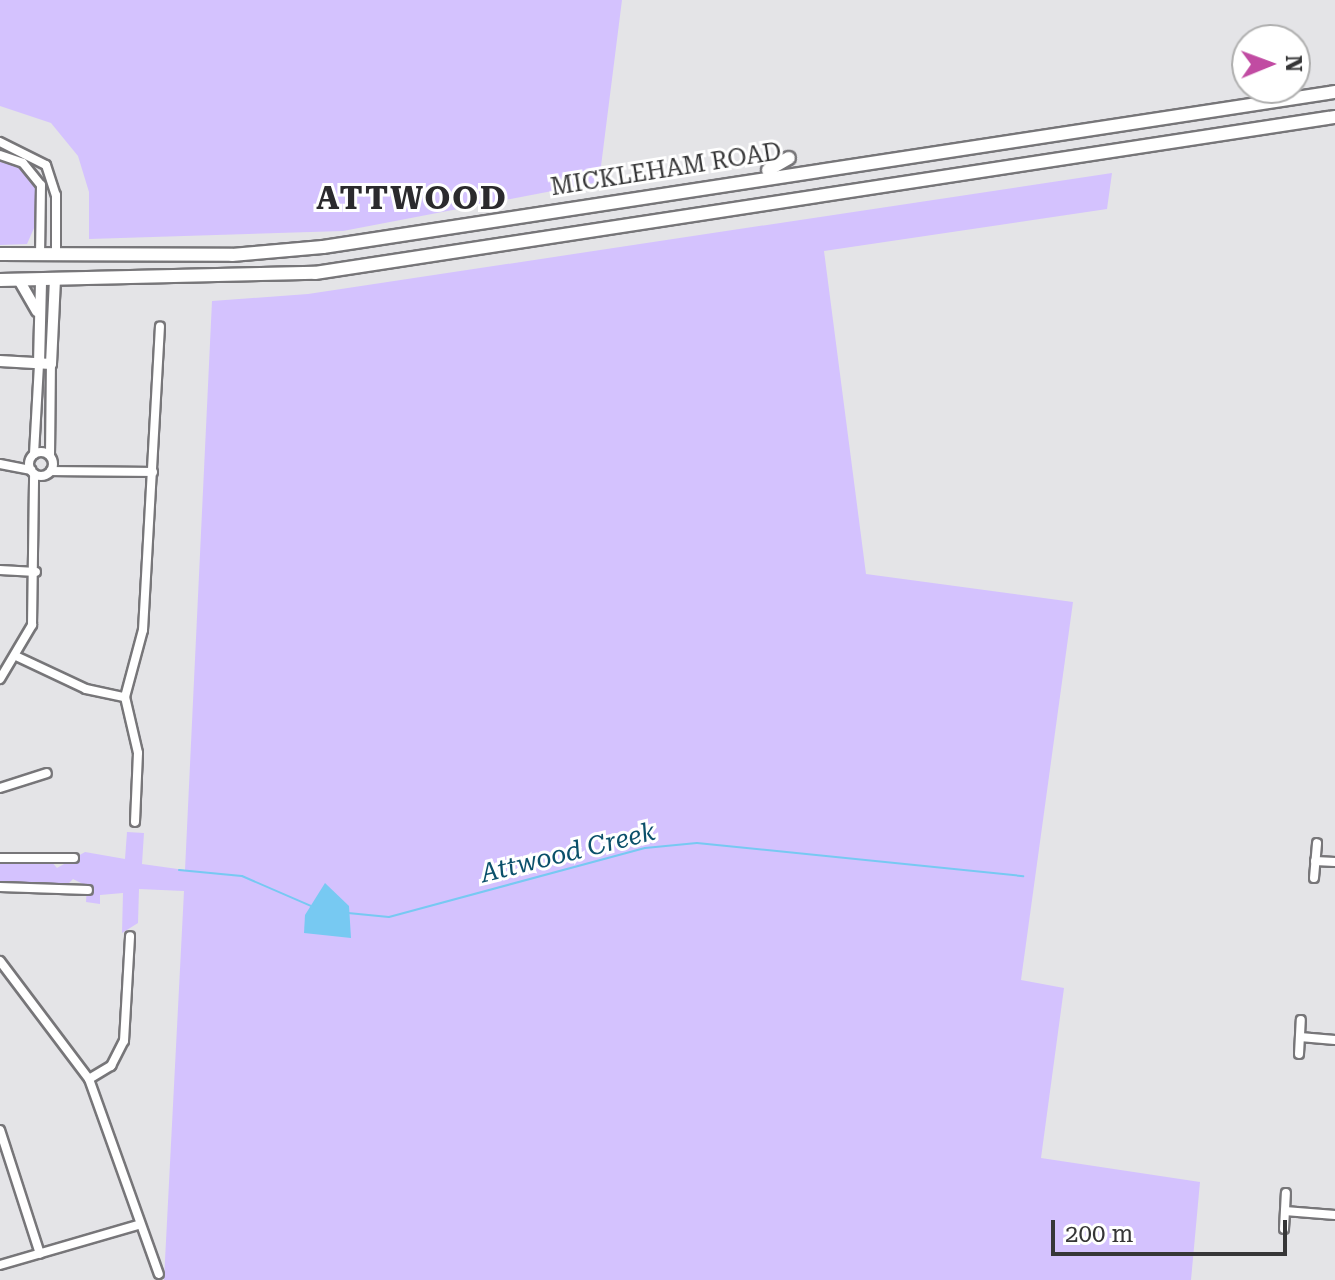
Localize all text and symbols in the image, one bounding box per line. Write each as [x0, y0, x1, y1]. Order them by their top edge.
north arrow [1231, 24, 1311, 104]
text: N [1281, 55, 1306, 72]
street label: MICKLEHAM ROAD [549, 138, 783, 202]
district label: ATTWOOD [316, 179, 508, 217]
water label: Attwood Creek [478, 816, 658, 890]
scale bar [1055, 1204, 1291, 1254]
text: 200 m [1065, 1220, 1133, 1248]

